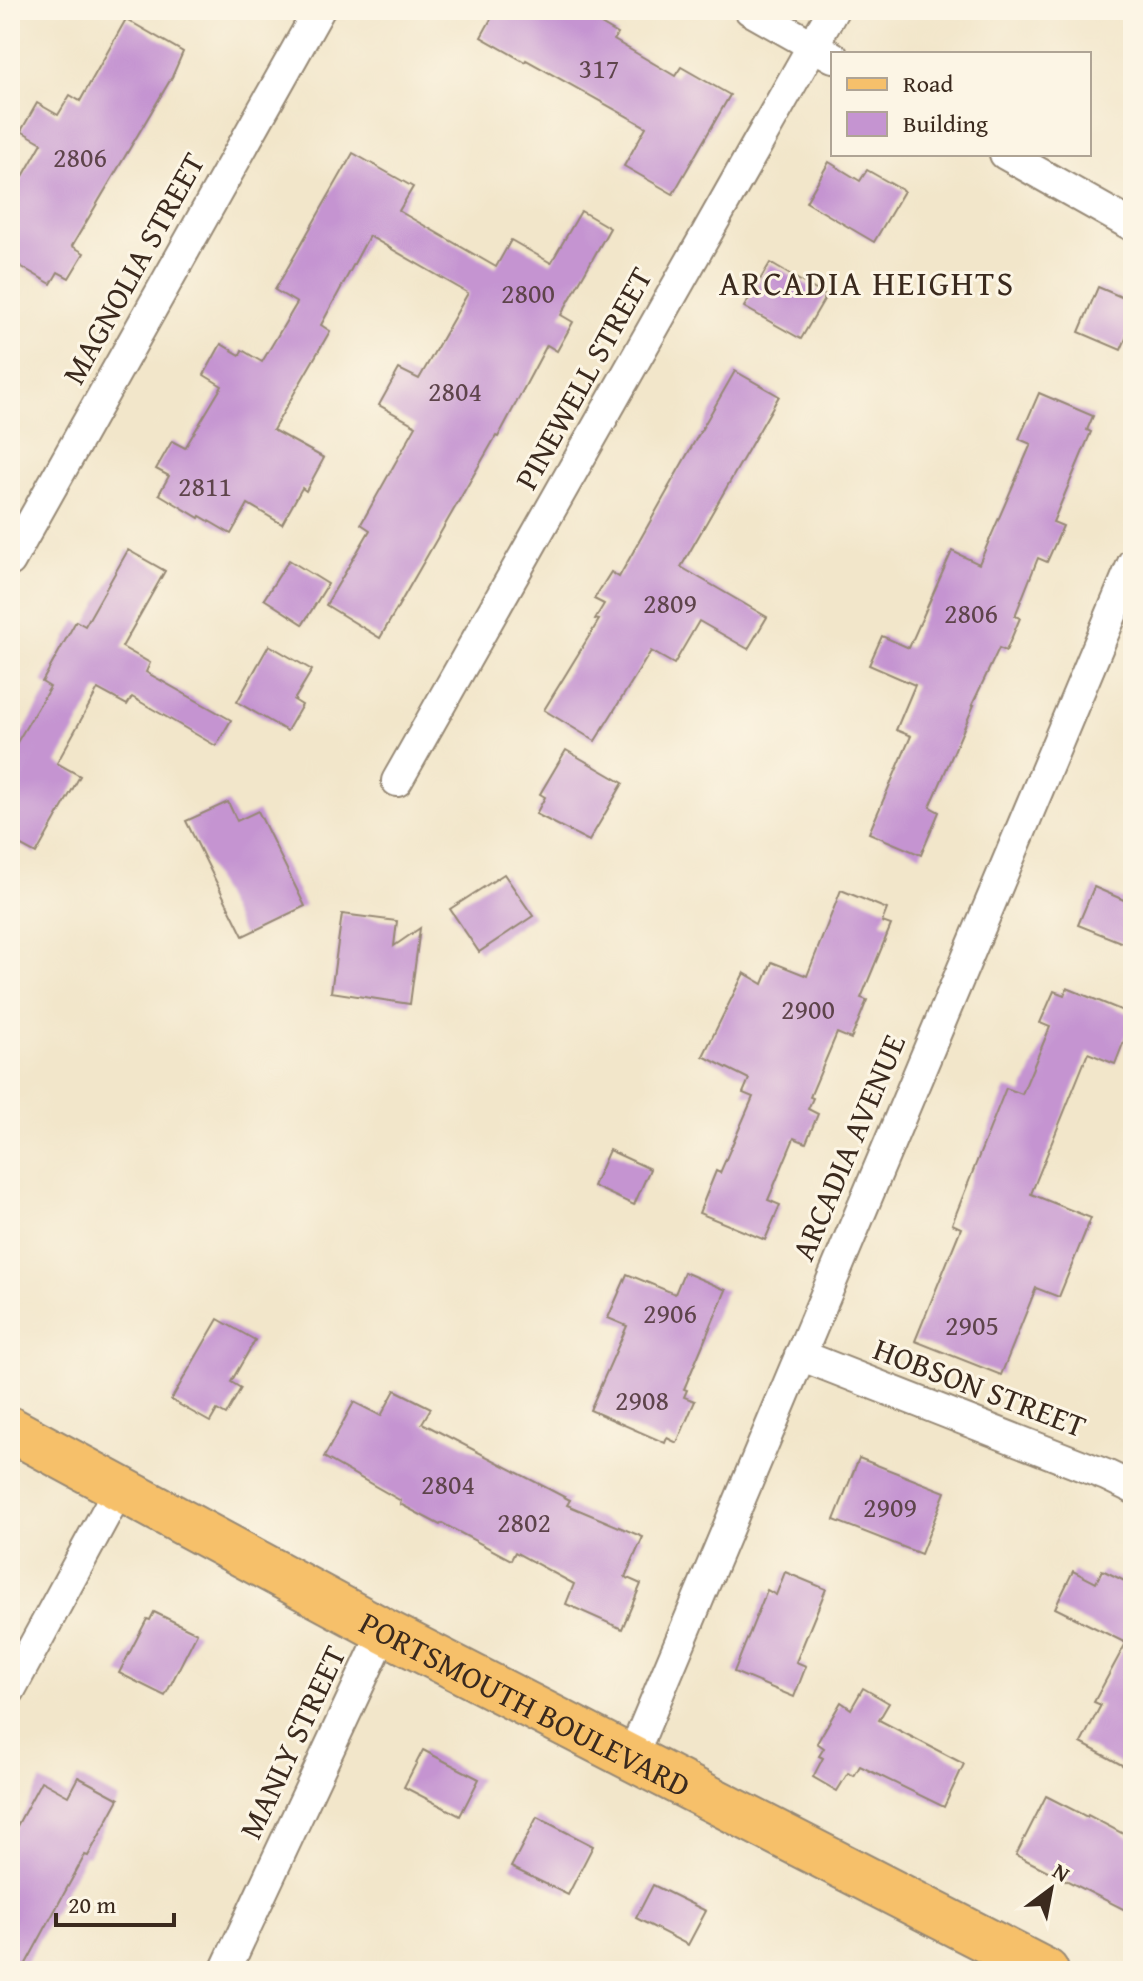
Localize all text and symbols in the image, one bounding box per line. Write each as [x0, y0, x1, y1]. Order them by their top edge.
house number: 317 [579, 47, 619, 88]
legend [831, 52, 1091, 156]
text: Road [903, 66, 953, 101]
text: Building [903, 106, 988, 141]
house number: 2806 [53, 136, 107, 177]
street label: MAGNOLIA STREET [50, 143, 216, 392]
street label: PINEWELL STREET [502, 258, 664, 498]
district label: ARCADIA HEIGHTS [719, 258, 1015, 307]
house number: 2800 [501, 272, 555, 313]
house number: 2804 [428, 370, 482, 411]
house number: 2811 [178, 465, 232, 506]
house number: 2809 [643, 582, 697, 623]
house number: 2806 [944, 592, 998, 633]
house number: 2900 [781, 988, 835, 1029]
street label: ARCADIA AVENUE [779, 1027, 917, 1267]
house number: 2906 [643, 1292, 697, 1333]
house number: 2905 [945, 1304, 999, 1345]
street label: HOBSON STREET [867, 1325, 1093, 1449]
house number: 2908 [615, 1379, 669, 1420]
house number: 2804 [421, 1463, 475, 1504]
house number: 2909 [863, 1486, 917, 1527]
house number: 2802 [497, 1501, 551, 1542]
street label: PORTSMOUTH BOULEVARD [351, 1599, 699, 1808]
street label: MANLY STREET [227, 1638, 357, 1846]
north arrow [1011, 1849, 1091, 1929]
text: N [1047, 1855, 1077, 1890]
scale bar [56, 1877, 174, 1927]
text: 20 m [68, 1887, 116, 1922]

